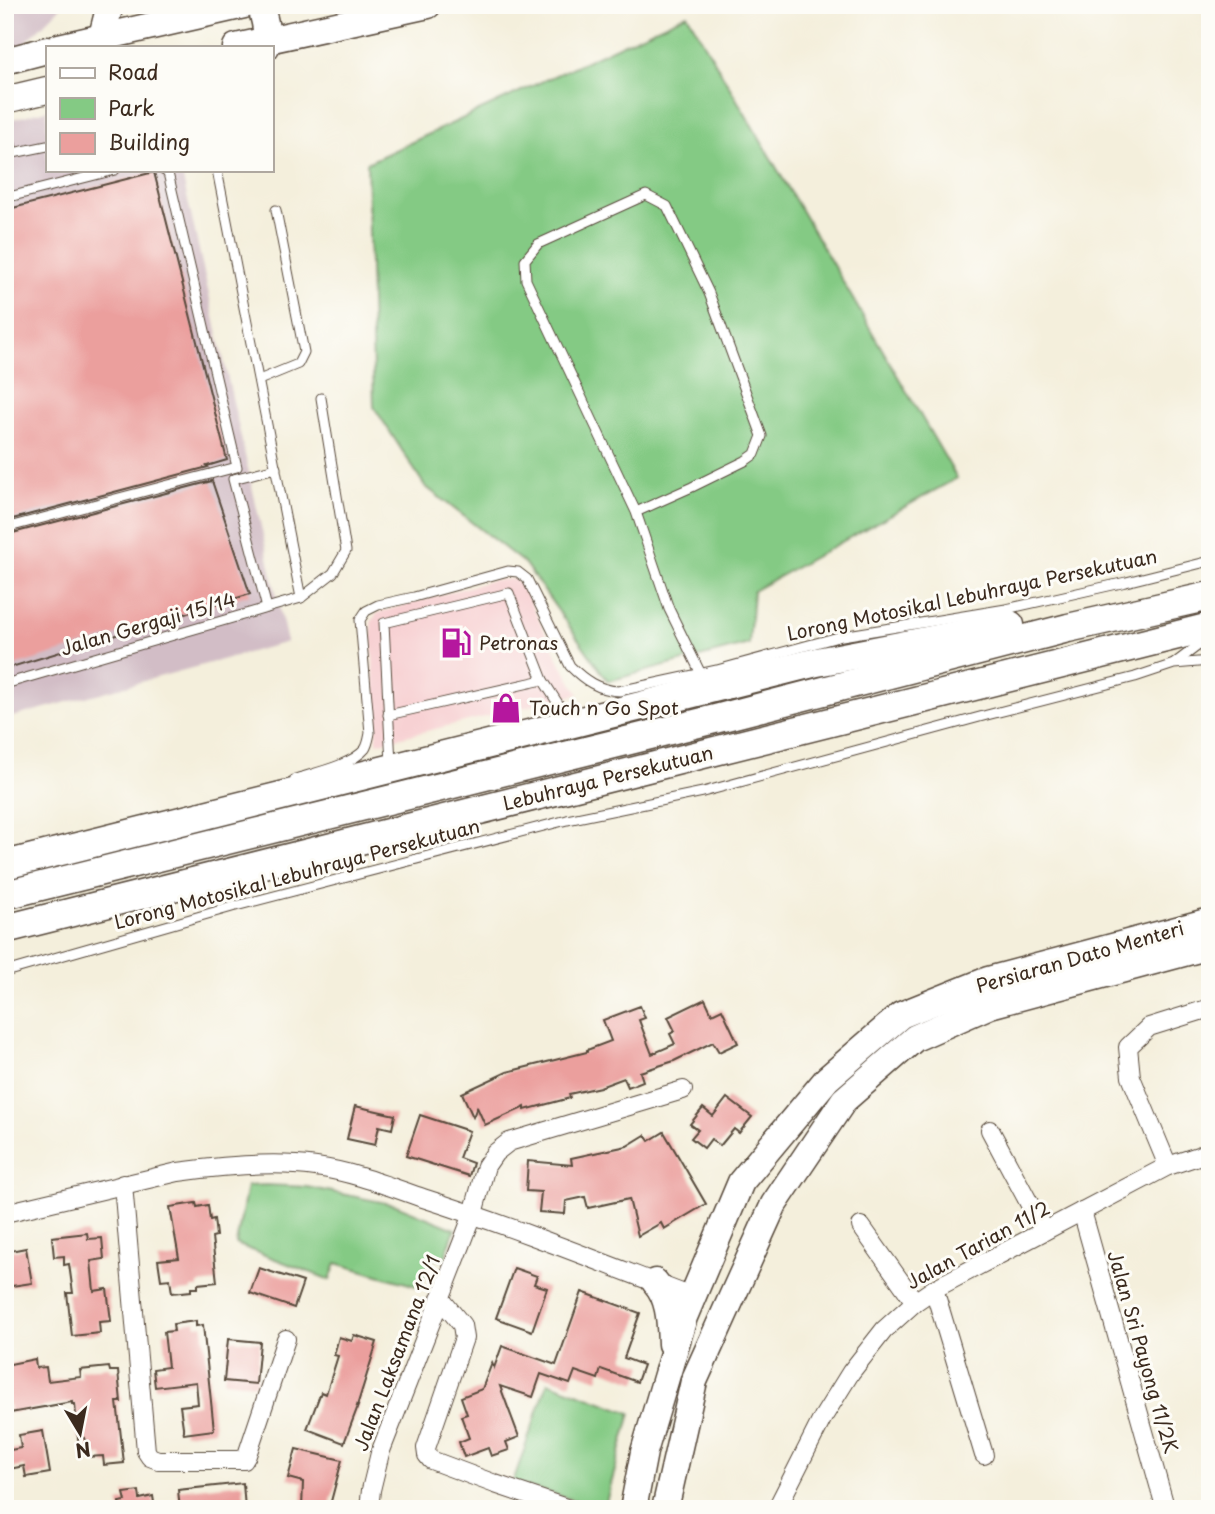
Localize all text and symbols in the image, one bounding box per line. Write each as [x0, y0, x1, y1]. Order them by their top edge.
legend [46, 46, 273, 172]
text: Road [108, 55, 159, 87]
text: Park [108, 91, 155, 123]
text: Building [108, 125, 190, 157]
street label: Lorong Motosikal Lebuhraya Persekutuan [784, 541, 1159, 647]
street label: Jalan Gergaji 15/14 [57, 585, 238, 661]
fuel station icon: Petronas [439, 626, 473, 660]
place label: Petronas [479, 628, 558, 656]
shop icon: Touch n Go Spot [489, 691, 523, 725]
place label: Touch n Go Spot [529, 693, 679, 721]
street label: Lebuhraya Persekutuan [500, 737, 716, 817]
street label: Lorong Motosikal Lebuhraya Persekutuan [111, 811, 483, 935]
street label: Persiaran Dato Menteri [973, 913, 1187, 999]
street label: Jalan Tarian 11/2 [901, 1193, 1054, 1295]
street label: Jalan Sri Payong 11/2K [1102, 1247, 1186, 1457]
street label: Jalan Laksamana 12/1 [346, 1251, 446, 1455]
north arrow [46, 1398, 116, 1468]
text: N [73, 1436, 93, 1466]

